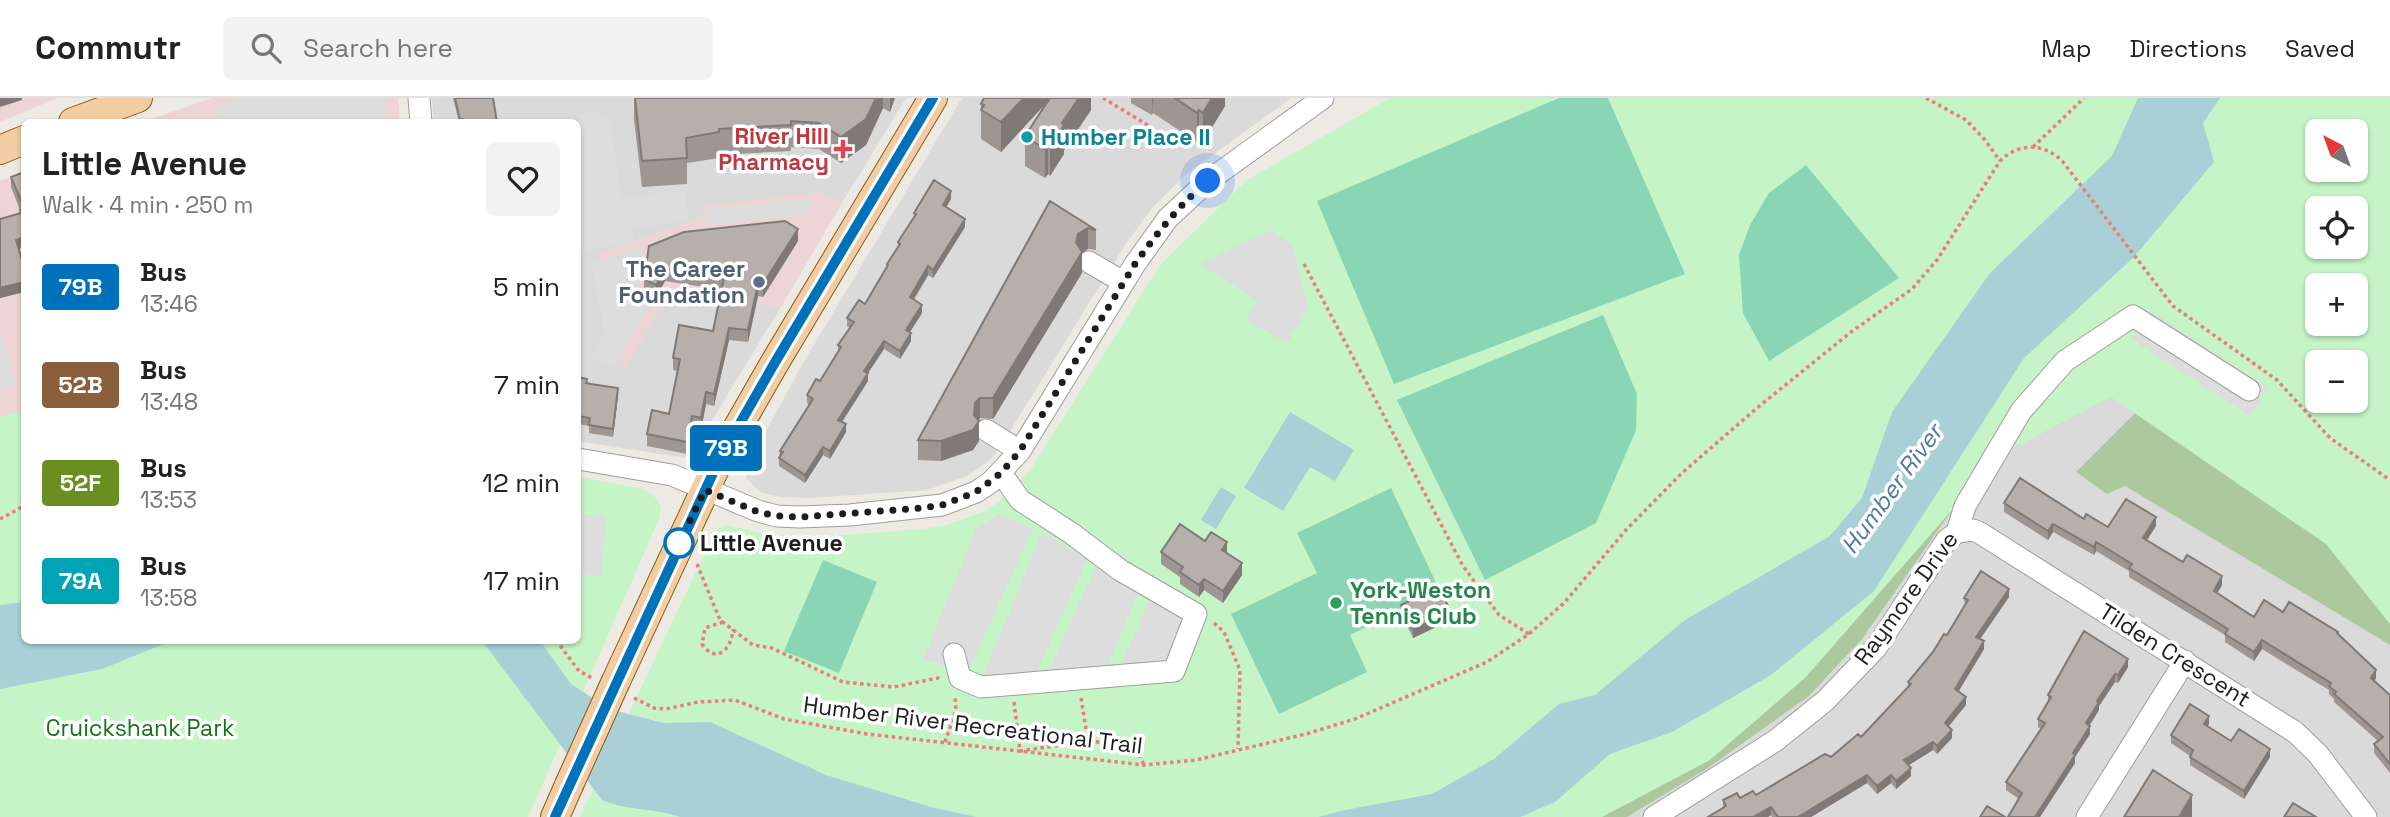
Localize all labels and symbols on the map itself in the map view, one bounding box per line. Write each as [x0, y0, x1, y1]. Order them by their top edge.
north arrow [2305, 119, 2368, 182]
place label: River Hill Pharmacy [718, 121, 829, 177]
place label: Humber Place II [1041, 122, 1211, 152]
marker: Humber Place II [1019, 129, 1035, 145]
marker: River Hill Pharmacy [835, 141, 851, 157]
your location [1190, 163, 1225, 198]
place label: The Career Foundation [618, 254, 745, 310]
marker: The Career Foundation [751, 274, 767, 290]
water label: Humber River [1834, 415, 1951, 560]
line badge: 79B [686, 425, 766, 471]
street label: Raymore Drive [1847, 525, 1965, 671]
marker: Little Avenue [664, 528, 694, 558]
place label: Little Avenue [700, 528, 843, 558]
place label: York-Weston Tennis Club [1350, 575, 1491, 631]
marker: York-Weston Tennis Club [1328, 595, 1344, 611]
street label: Tilden Crescent [2093, 596, 2257, 714]
street label: Humber River Recreational Trail [802, 689, 1144, 761]
park label: Cruickshank Park [46, 713, 234, 743]

